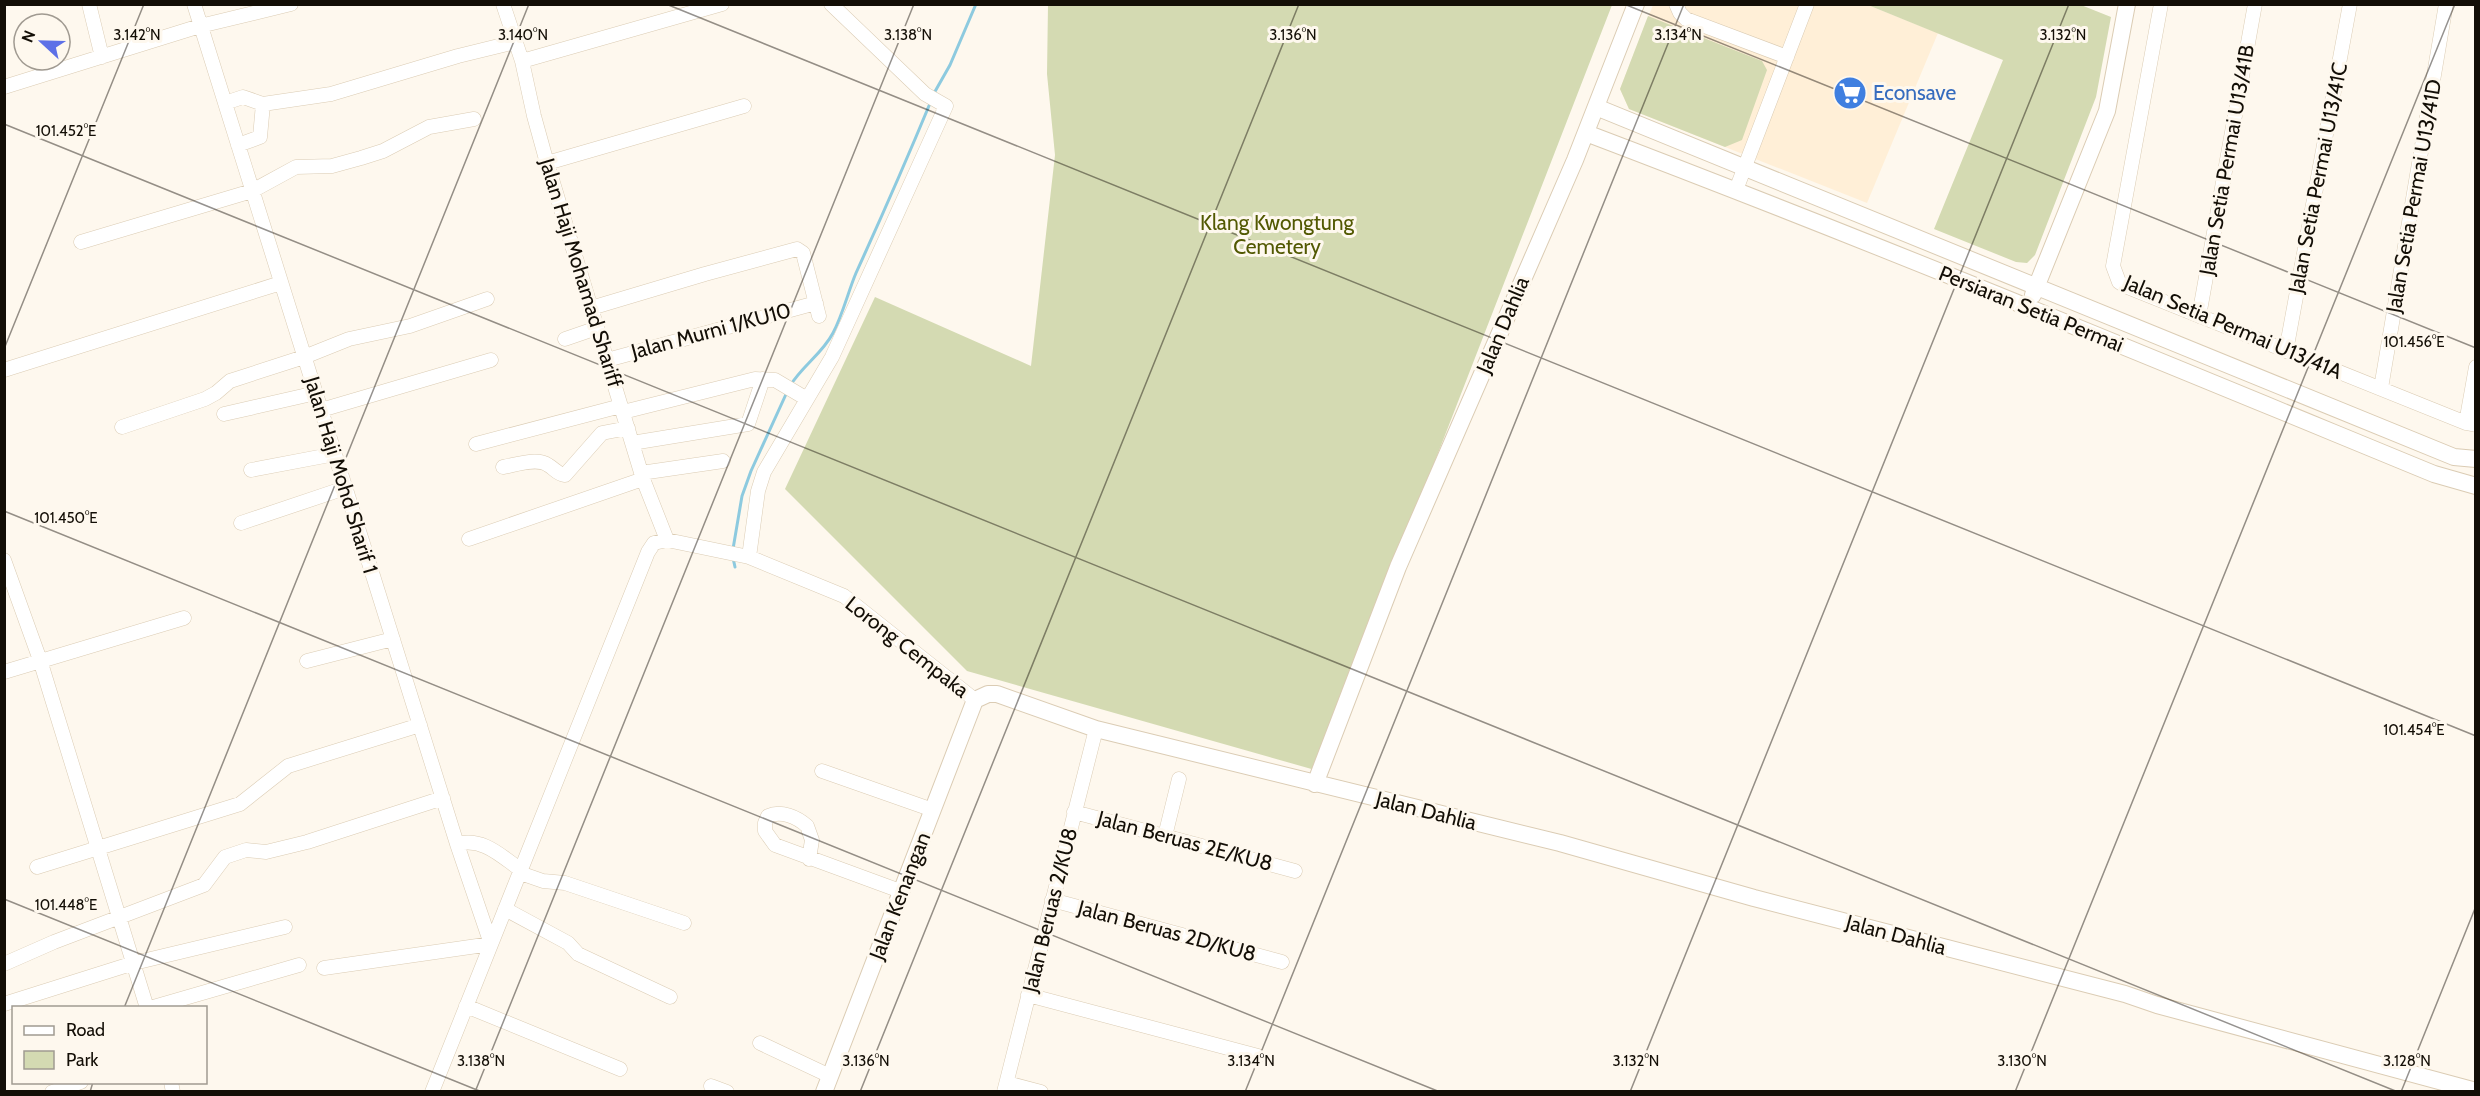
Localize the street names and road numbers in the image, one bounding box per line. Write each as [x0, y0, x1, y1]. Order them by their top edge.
street label: Jalan Setia Permai U13/41B [2194, 43, 2259, 278]
street label: Jalan Setia Permai U13/41C [2283, 61, 2352, 296]
street label: Jalan Setia Permai U13/41D [2380, 77, 2446, 316]
street label: Jalan Haji Mohamad Shariff [533, 154, 628, 391]
street label: Persiaran Setia Permai [1935, 260, 2127, 357]
street label: Jalan Setia Permai U13/41A [2120, 269, 2346, 384]
street label: Jalan Dahlia [1471, 273, 1534, 378]
street label: Jalan Murni 1/KU10 [627, 297, 793, 364]
street label: Jalan Haji Mohd Sharif 1 [298, 373, 383, 577]
street label: Lorong Cempaka [841, 591, 974, 703]
street label: Jalan Dahlia [1372, 786, 1479, 835]
street label: Jalan Beruas 2E/KU8 [1094, 805, 1275, 876]
street label: Jalan Beruas 2/KU8 [1017, 825, 1082, 996]
street label: Jalan Kenangan [863, 829, 935, 964]
street label: Jalan Beruas 2D/KU8 [1074, 894, 1259, 966]
street label: Jalan Dahlia [1842, 909, 1949, 960]

